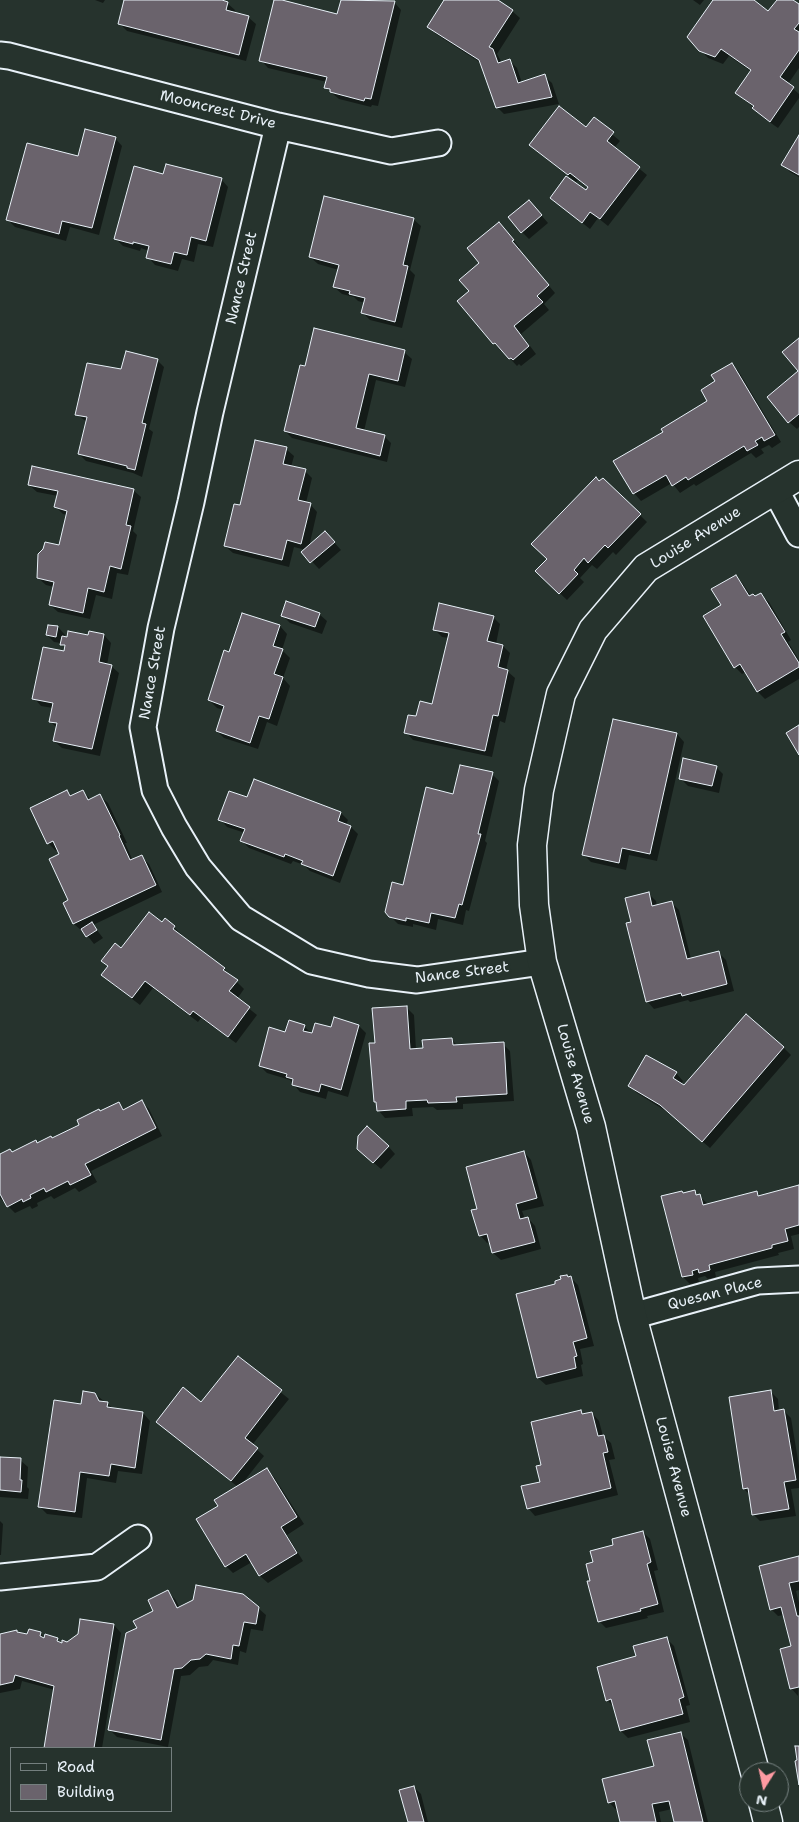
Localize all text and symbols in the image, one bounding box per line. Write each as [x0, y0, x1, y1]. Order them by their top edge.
street label: Mooncrest Drive [158, 87, 278, 133]
street label: Nance Street [223, 230, 261, 326]
street label: Louise Avenue [647, 503, 745, 573]
street label: Nance Street [136, 625, 170, 721]
street label: Nance Street [414, 958, 510, 988]
street label: Louise Avenue [552, 1022, 598, 1126]
street label: Quesan Place [666, 1274, 764, 1314]
street label: Louise Avenue [651, 1415, 695, 1519]
legend [10, 1747, 172, 1812]
text: Road [57, 1757, 95, 1777]
north arrow [739, 1762, 789, 1812]
text: Building [57, 1782, 114, 1802]
text: N [755, 1791, 769, 1811]

